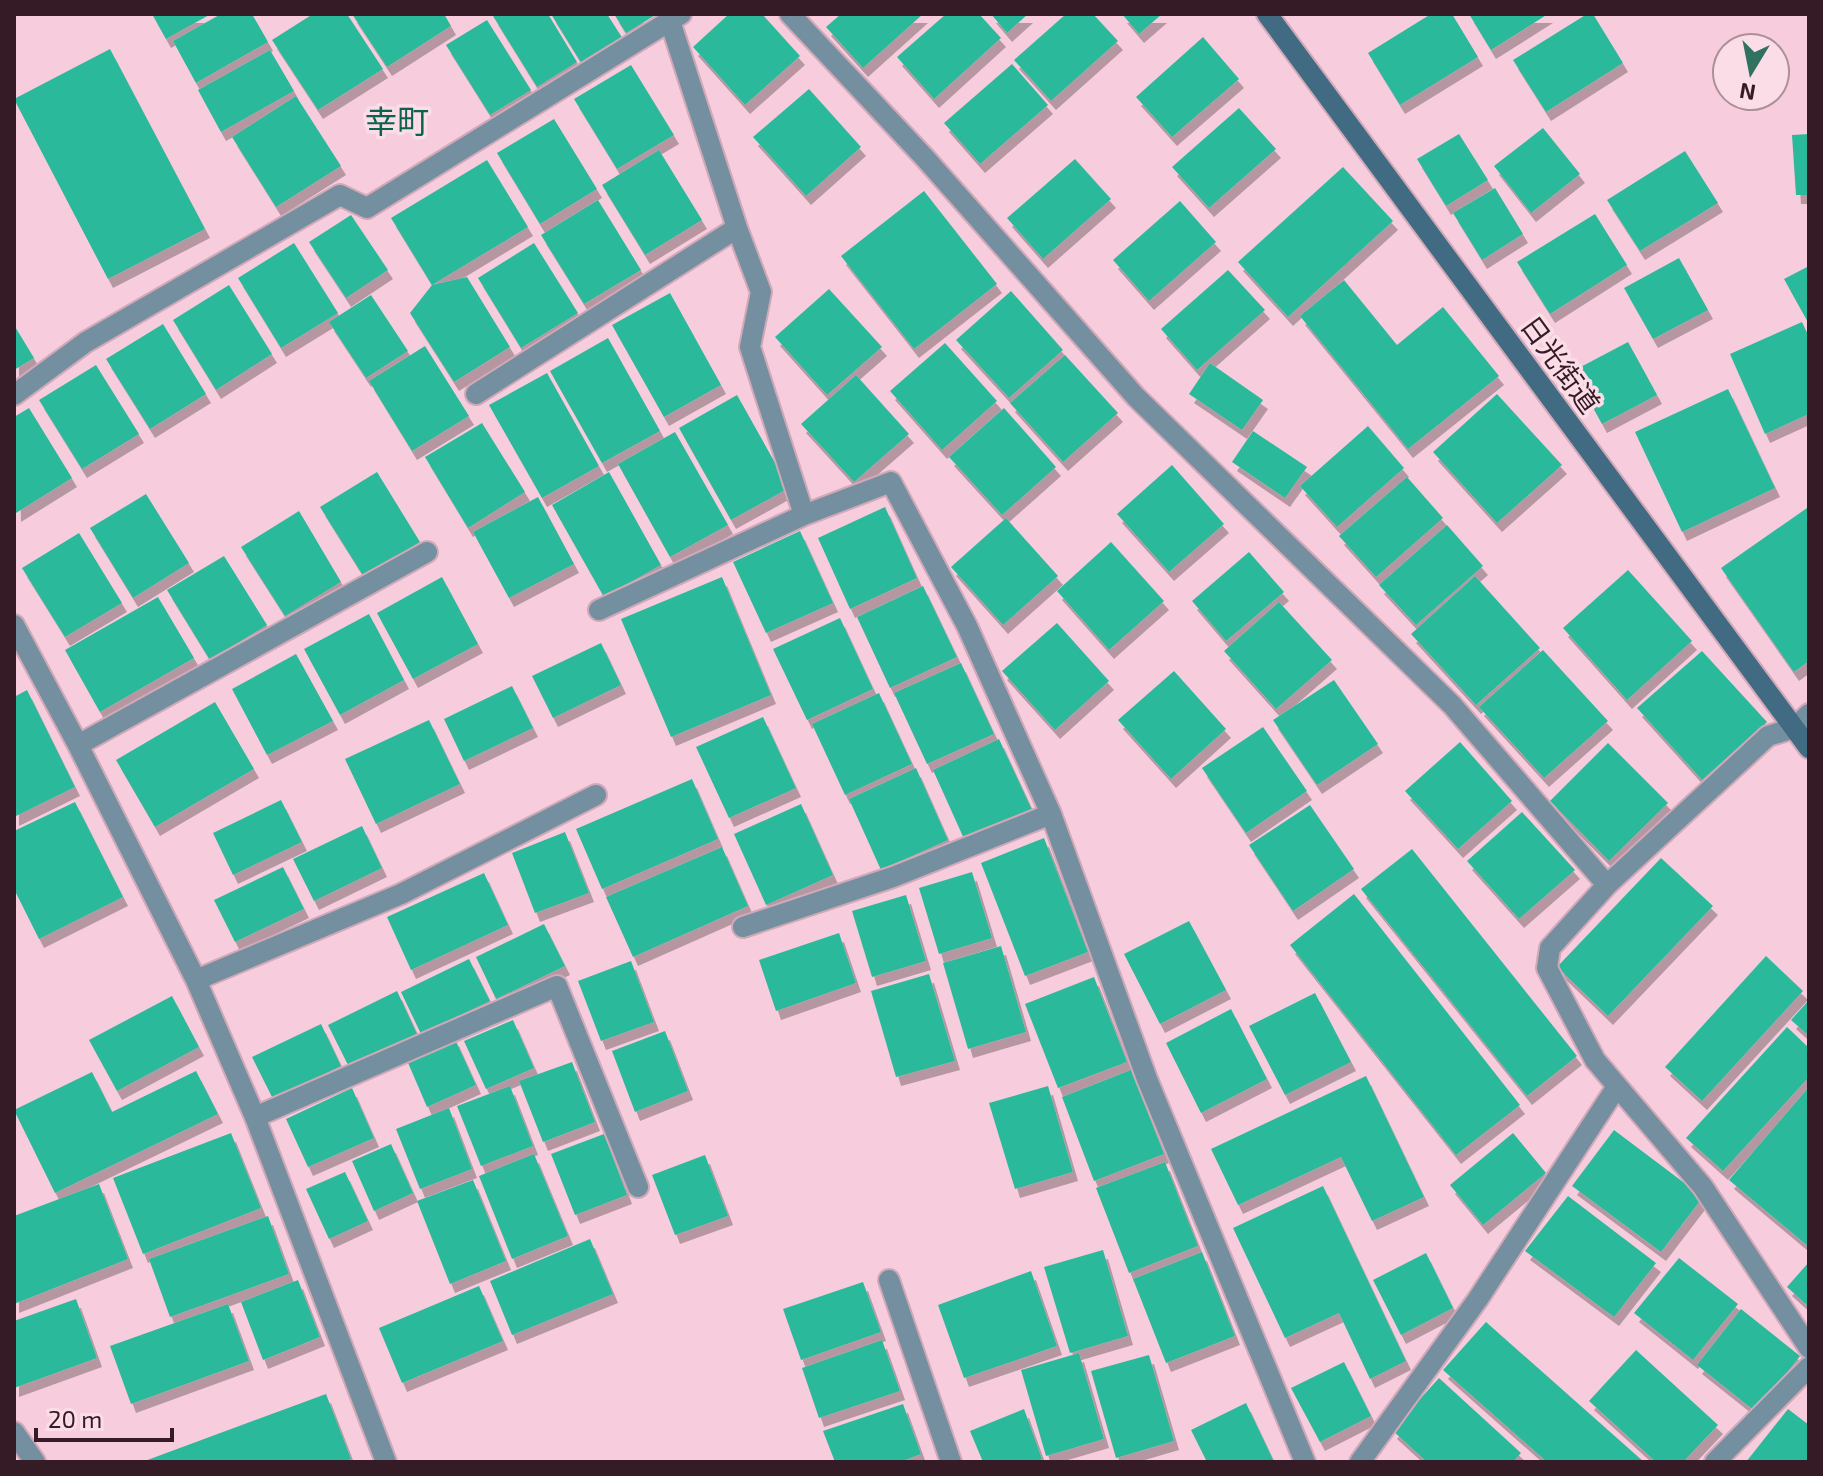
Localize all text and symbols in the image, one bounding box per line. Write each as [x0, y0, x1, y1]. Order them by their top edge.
north arrow [1711, 32, 1791, 112]
text: N [1737, 78, 1757, 107]
district label: 幸町 [365, 101, 429, 139]
street label: 日光街道 [1514, 309, 1608, 419]
scale bar [36, 1392, 172, 1442]
text: 20 m [48, 1404, 102, 1433]

